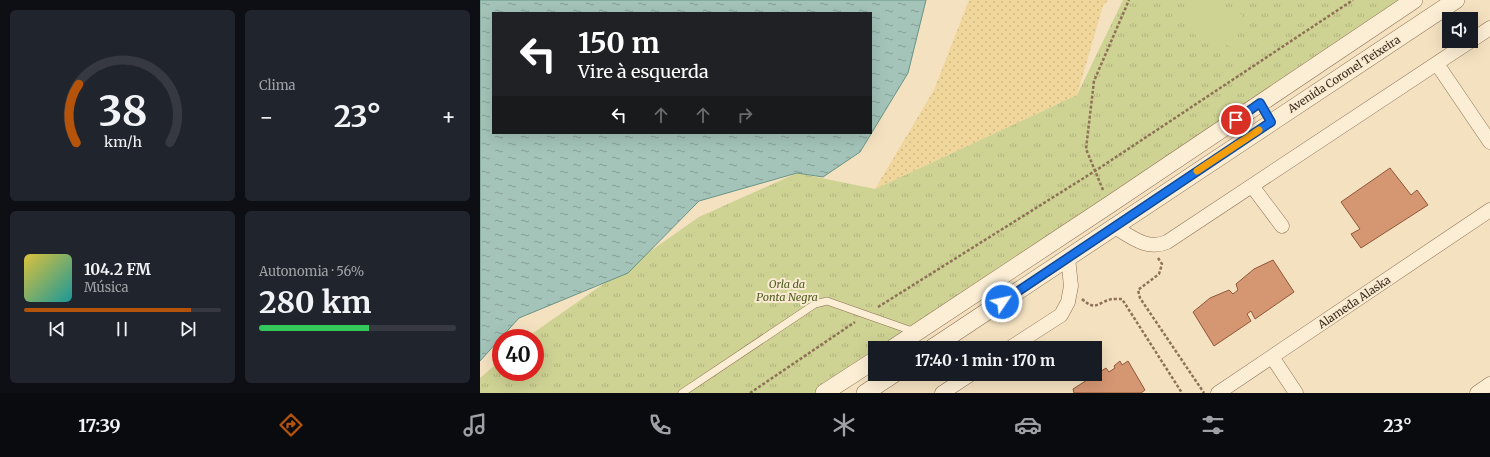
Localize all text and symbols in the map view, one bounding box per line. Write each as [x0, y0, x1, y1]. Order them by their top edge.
map controls [1442, 12, 1478, 48]
button: sound [1442, 12, 1478, 48]
text: 150 m [578, 25, 660, 61]
icon: left [512, 28, 564, 80]
street label: Avenida Coronel Teixeira [1284, 32, 1403, 116]
text: Vire à esquerda [578, 60, 709, 83]
text: Clima [259, 77, 296, 94]
text: 38 [98, 85, 147, 137]
text: 23° [334, 97, 381, 135]
text: − [259, 103, 274, 131]
text: + [441, 103, 456, 131]
pin [1219, 103, 1253, 137]
icon: left [608, 104, 630, 126]
icon: ahead [650, 104, 672, 126]
icon: ahead [692, 104, 714, 126]
icon: right [734, 104, 756, 126]
icon: arrive [1225, 109, 1247, 131]
text: km/h [104, 133, 142, 151]
text: 104.2 FM [84, 260, 151, 279]
text: Autonomia · 56% [259, 263, 364, 280]
street label: Alameda Alaska [1314, 272, 1393, 332]
park label: Orla da Ponta Negra [756, 277, 818, 304]
text: Música [84, 279, 129, 296]
position arrow [981, 281, 1023, 323]
text: 280 km [259, 283, 371, 321]
icon: previous [46, 318, 68, 340]
icon: pause [111, 318, 133, 340]
icon: next [177, 318, 199, 340]
speed limit sign: 40 [492, 329, 544, 381]
text: 17:40 · 1 min · 170 m [915, 351, 1055, 370]
icon: directions [277, 411, 305, 439]
icon: music [461, 411, 489, 439]
icon: phone [646, 411, 674, 439]
icon: climate [830, 411, 858, 439]
icon: car [1014, 411, 1042, 439]
icon: filters [1199, 411, 1227, 439]
text: 17:39 [78, 414, 121, 437]
text: 23° [1383, 414, 1412, 437]

